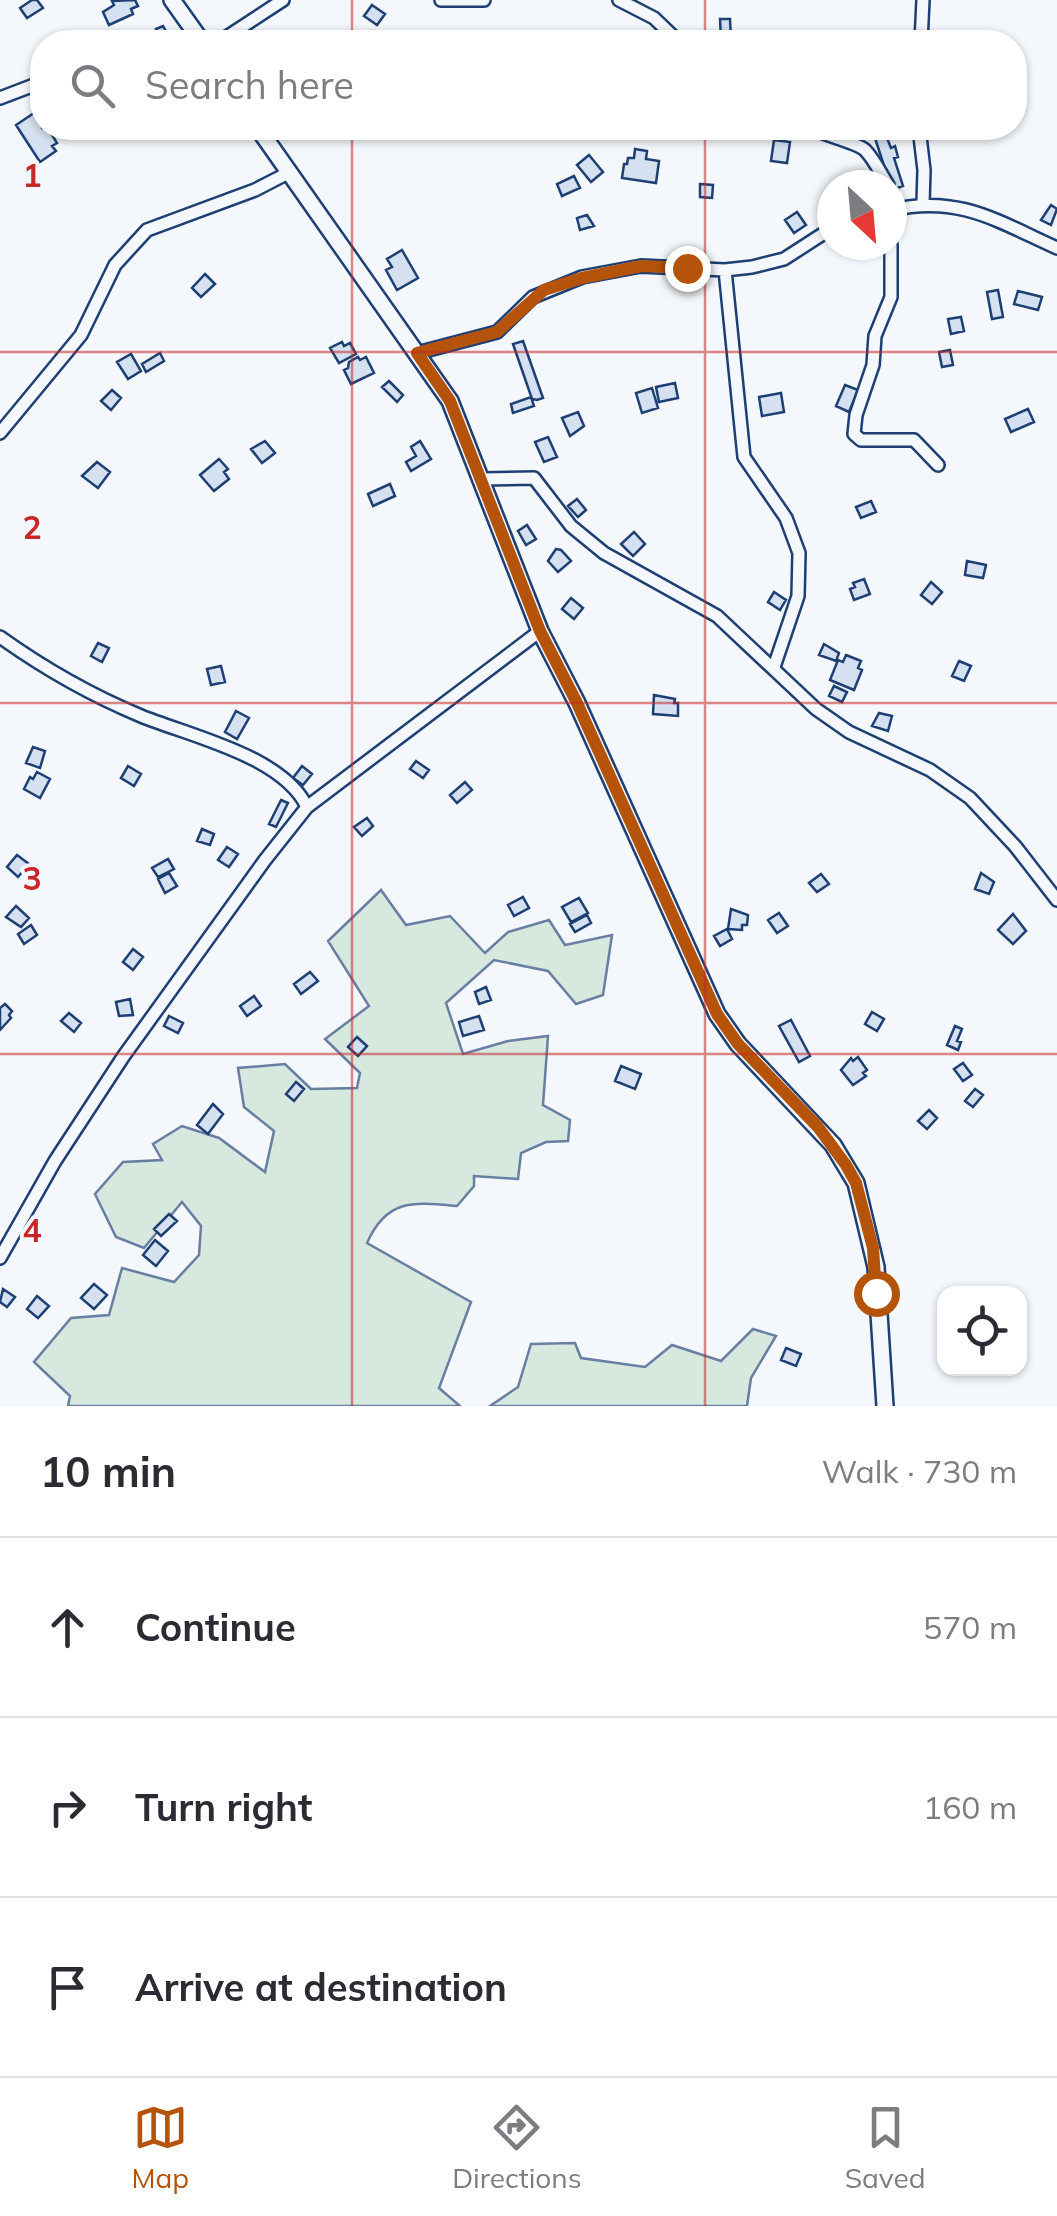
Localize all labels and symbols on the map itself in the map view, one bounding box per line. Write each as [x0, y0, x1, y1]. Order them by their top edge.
text: 1 [22, 155, 42, 195]
north arrow [817, 170, 907, 260]
route end [665, 246, 711, 292]
text: 2 [22, 507, 42, 547]
text: 3 [22, 858, 42, 898]
text: 4 [22, 1210, 42, 1250]
route start [854, 1271, 900, 1317]

